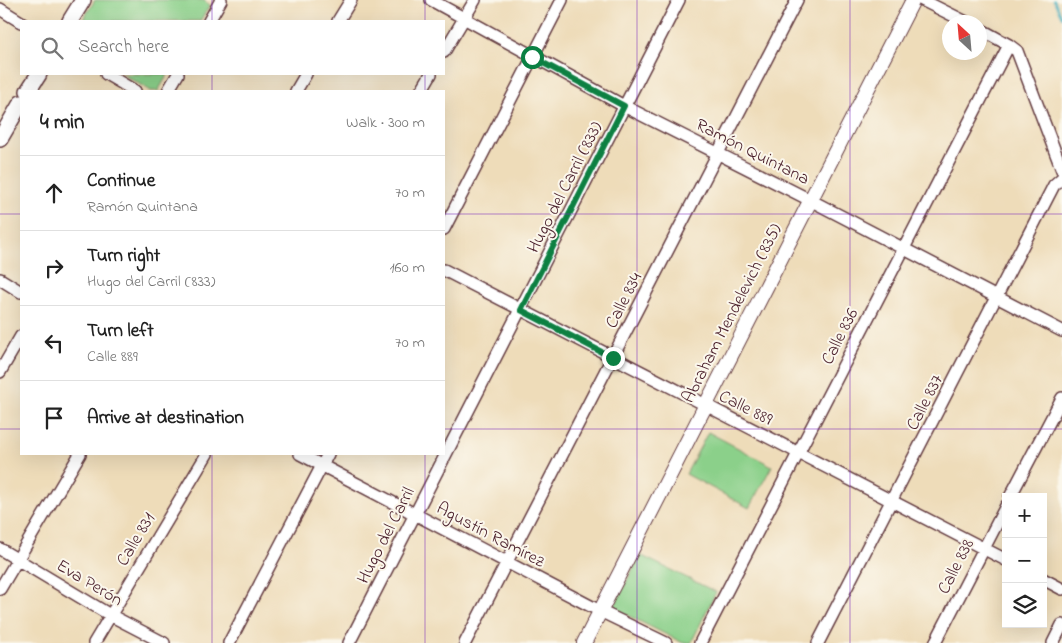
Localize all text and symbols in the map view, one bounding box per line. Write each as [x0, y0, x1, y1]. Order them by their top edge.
north arrow [942, 15, 987, 60]
search box [20, 20, 445, 75]
icon: search [38, 34, 66, 62]
text: Search here [78, 34, 169, 61]
route start [521, 46, 544, 69]
text: 4 min [40, 108, 84, 138]
text: Walk · 300 m [346, 111, 425, 135]
street label: Ramón Quintana [691, 113, 814, 193]
street label: Hugo del Carril (833) [521, 118, 611, 259]
text: Continue [87, 168, 155, 195]
icon: ahead [40, 179, 68, 207]
text: 70 m [395, 181, 425, 205]
text: Ramón Quintana [87, 195, 198, 219]
street label: Abraham Mendelevich (835) [676, 220, 789, 408]
text: Turn right [87, 243, 160, 270]
icon: right [40, 254, 68, 282]
text: 160 m [390, 256, 425, 280]
street label: Calle 834 [600, 268, 650, 333]
text: Hugo del Carril (833) [87, 270, 215, 294]
street label: Calle 836 [816, 304, 866, 370]
text: Turn left [87, 318, 154, 345]
icon: left [40, 329, 68, 357]
text: 70 m [395, 331, 425, 355]
text: Calle 889 [87, 345, 138, 369]
route end [602, 347, 625, 370]
street label: Calle 837 [901, 370, 951, 435]
street label: Calle 889 [714, 384, 777, 434]
icon: arrive [40, 404, 68, 432]
text: Arrive at destination [87, 405, 244, 432]
street label: Hugo del Carril [351, 483, 423, 589]
map controls [1002, 493, 1047, 628]
button: + [1002, 493, 1047, 538]
street label: Agustín Ramírez [431, 496, 549, 576]
street label: Calle 831 [111, 508, 163, 572]
street label: Calle 838 [932, 534, 982, 599]
button: − [1002, 538, 1047, 583]
street label: Eva Perón [51, 554, 127, 614]
button: layers [1002, 583, 1047, 628]

